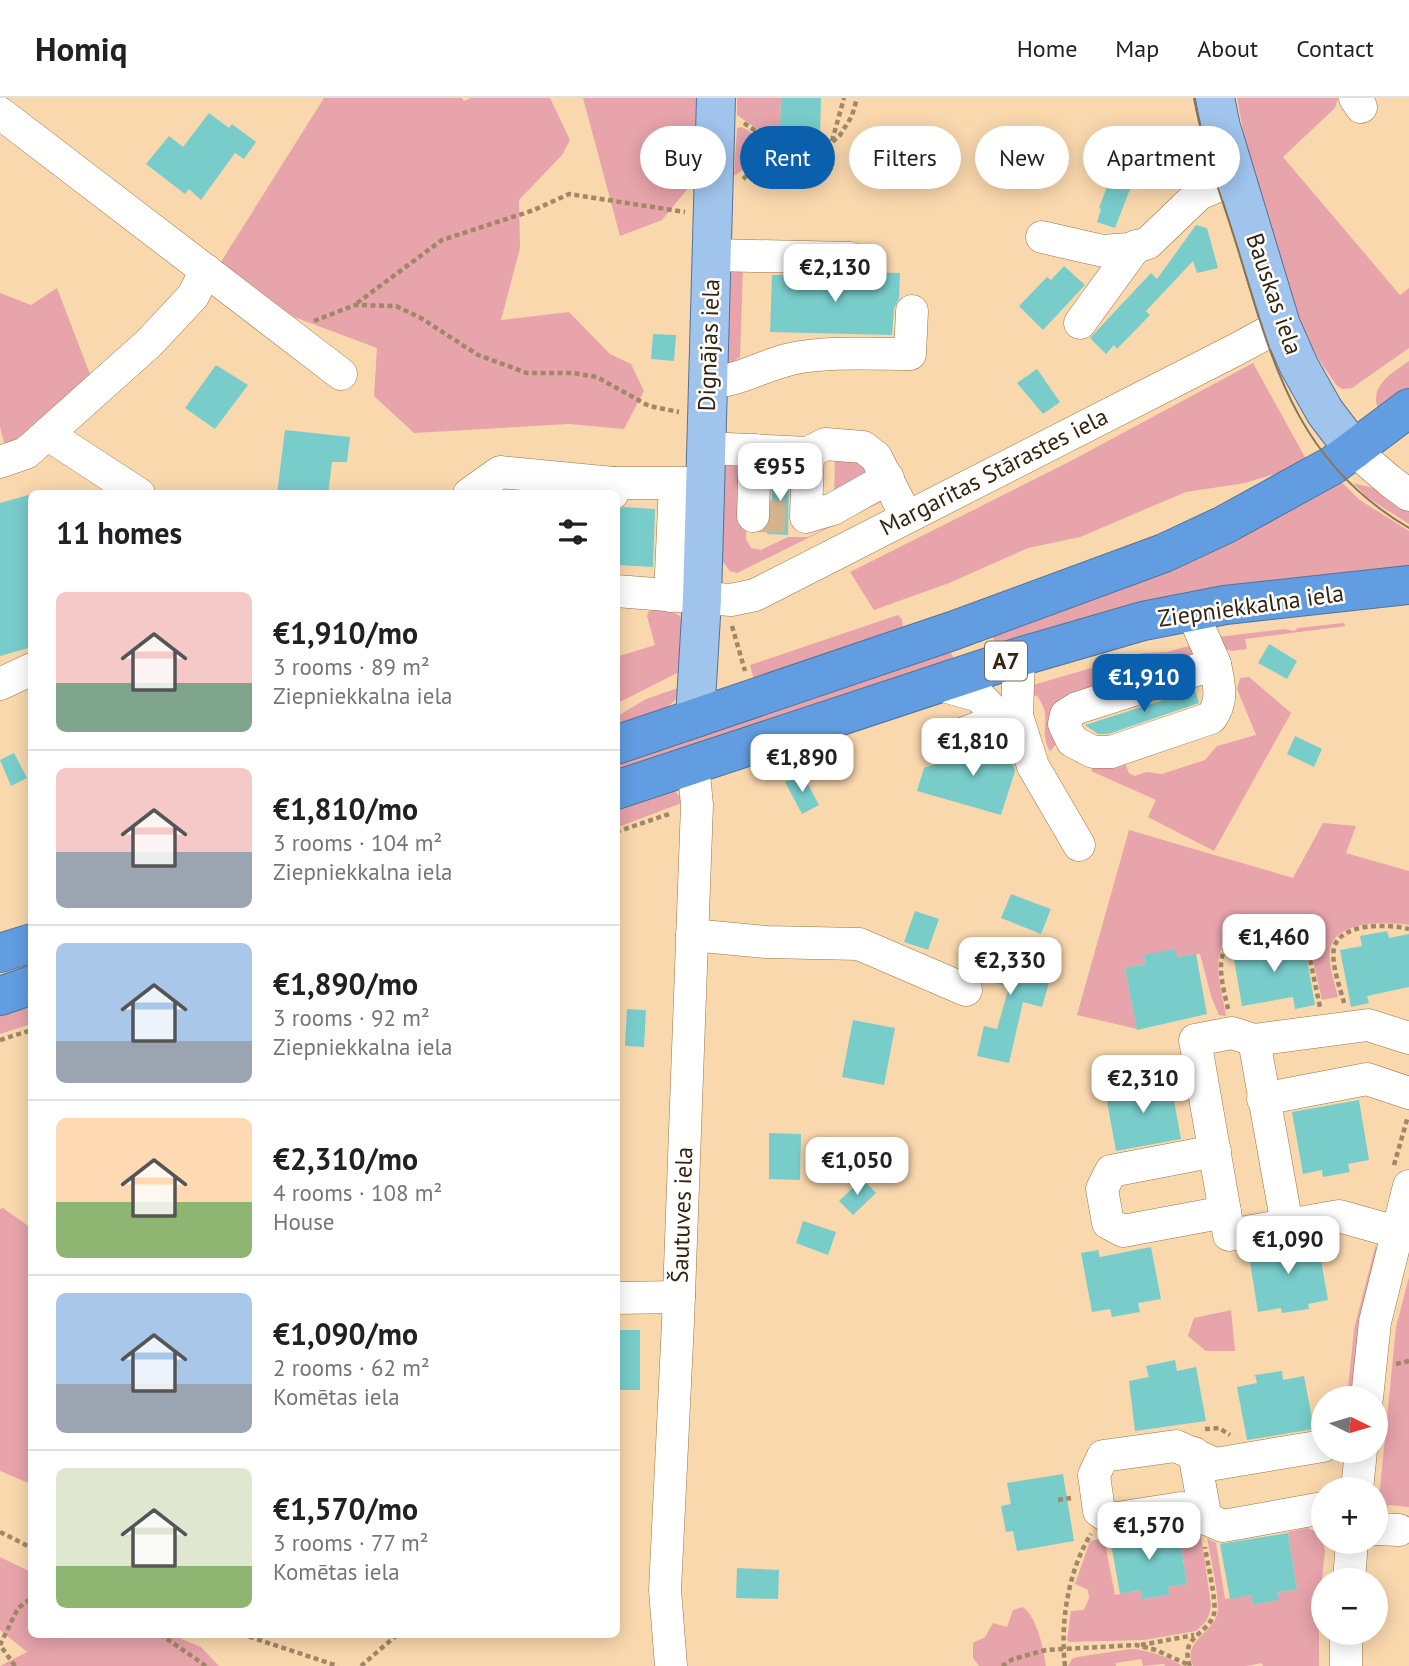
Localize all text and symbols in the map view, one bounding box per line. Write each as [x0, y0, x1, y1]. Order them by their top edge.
text: Homiq [35, 27, 127, 70]
text: Home [1017, 33, 1077, 64]
text: Map [1115, 33, 1159, 64]
text: About [1197, 33, 1258, 64]
text: Contact [1296, 33, 1374, 64]
chip: Buy [640, 126, 726, 189]
chip: Rent [740, 126, 835, 189]
chip: Filters [849, 126, 961, 189]
chip: New [975, 126, 1069, 189]
chip: Apartment [1083, 126, 1240, 189]
street label: Bauskas iela [1239, 229, 1310, 359]
pin: €2,130 [778, 244, 892, 304]
text: €2,130 [799, 252, 871, 281]
street label: Dignājas iela [691, 278, 726, 412]
street label: Margaritas Stārastes iela [874, 401, 1113, 543]
pin: €955 [739, 444, 821, 503]
text: €955 [754, 451, 806, 480]
text: 11 homes [56, 513, 182, 552]
icon: filters [554, 513, 592, 551]
street label: Ziepniekkalna iela [1156, 577, 1346, 634]
text: €1,910/mo [273, 613, 418, 652]
icon: home [112, 620, 196, 704]
road number: A7 [985, 642, 1027, 680]
text: 3 rooms · 89 m² [273, 652, 430, 681]
pin: €1,910 [1087, 654, 1201, 714]
text: €1,910 [1108, 662, 1180, 691]
text: Ziepniekkalna iela [273, 681, 453, 710]
pin: €1,810 [916, 718, 1030, 778]
text: €1,810 [937, 726, 1009, 755]
pin: €1,890 [745, 734, 859, 794]
text: €1,890 [766, 742, 838, 771]
text: €1,810/mo [273, 789, 418, 828]
icon: home [112, 796, 196, 880]
text: 3 rooms · 104 m² [273, 828, 442, 857]
text: Ziepniekkalna iela [273, 857, 453, 886]
pin: €1,460 [1217, 914, 1331, 974]
text: €1,460 [1238, 922, 1310, 951]
pin: €2,330 [953, 937, 1067, 997]
text: €2,330 [974, 945, 1046, 974]
text: €1,890/mo [273, 964, 418, 1003]
icon: home [112, 971, 196, 1055]
text: 3 rooms · 92 m² [273, 1003, 430, 1032]
text: Ziepniekkalna iela [273, 1032, 453, 1061]
pin: €2,310 [1086, 1056, 1200, 1115]
text: €2,310 [1107, 1063, 1179, 1092]
pin: €1,050 [800, 1138, 914, 1197]
text: €2,310/mo [273, 1139, 418, 1178]
text: €1,050 [821, 1145, 893, 1174]
icon: home [112, 1146, 196, 1230]
street label: Šautuves iela [664, 1146, 699, 1284]
text: 4 rooms · 108 m² [273, 1178, 442, 1207]
text: House [273, 1207, 335, 1236]
pin: €1,090 [1231, 1216, 1345, 1276]
text: €1,090 [1252, 1224, 1324, 1253]
text: €1,090/mo [273, 1314, 418, 1353]
icon: home [112, 1321, 196, 1405]
text: 2 rooms · 62 m² [273, 1353, 430, 1382]
text: Komētas iela [273, 1382, 400, 1411]
north arrow [1311, 1386, 1388, 1463]
map controls [1311, 1386, 1388, 1645]
button: + [1311, 1477, 1388, 1554]
text: €1,570/mo [273, 1489, 418, 1528]
icon: home [112, 1496, 196, 1580]
pin: €1,570 [1092, 1502, 1206, 1562]
text: €1,570 [1113, 1510, 1185, 1539]
text: 3 rooms · 77 m² [273, 1528, 429, 1557]
text: Komētas iela [273, 1557, 400, 1586]
button: − [1311, 1568, 1388, 1645]

